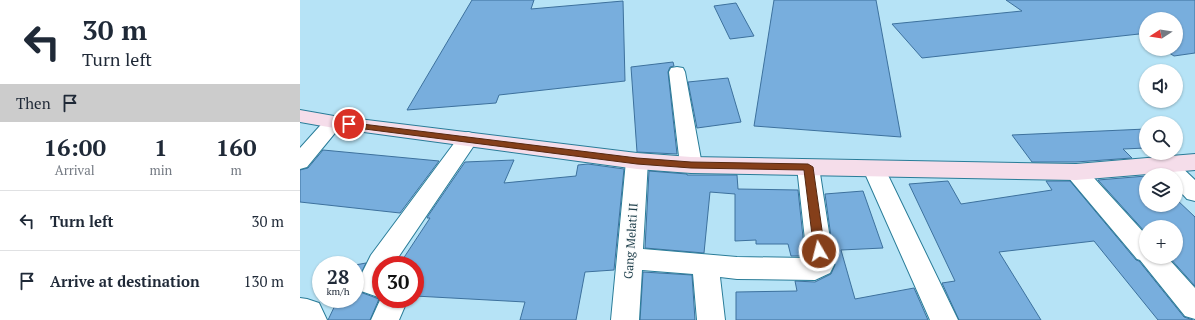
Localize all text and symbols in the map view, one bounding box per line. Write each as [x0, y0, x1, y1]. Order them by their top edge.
text: 30 m [82, 11, 147, 48]
north arrow [1139, 12, 1183, 56]
map controls [1139, 12, 1183, 264]
icon: left [16, 16, 68, 68]
text: Turn left [82, 47, 152, 71]
button: sound [1139, 64, 1183, 108]
icon: arrive [59, 92, 81, 114]
text: Then [16, 93, 51, 113]
pin [332, 107, 366, 141]
icon: arrive [338, 113, 360, 135]
button: search [1139, 116, 1183, 160]
text: 16:00 [43, 131, 106, 163]
text: 1 [154, 131, 168, 163]
text: 160 [216, 131, 256, 163]
text: Arrival [55, 161, 95, 179]
text: min [149, 161, 172, 179]
text: m [231, 161, 242, 179]
button: layers [1139, 168, 1183, 212]
street label: Gang Melati II [620, 202, 641, 280]
icon: left [16, 210, 38, 232]
text: Turn left [50, 211, 114, 231]
text: 30 m [251, 211, 284, 231]
button: + [1139, 220, 1183, 264]
position arrow [798, 230, 840, 272]
speed limit sign: 30 [372, 256, 424, 308]
text: 28 [327, 263, 349, 290]
icon: arrive [16, 270, 38, 292]
text: Arrive at destination [50, 271, 200, 291]
text: 130 m [243, 271, 284, 291]
text: km/h [326, 285, 350, 298]

